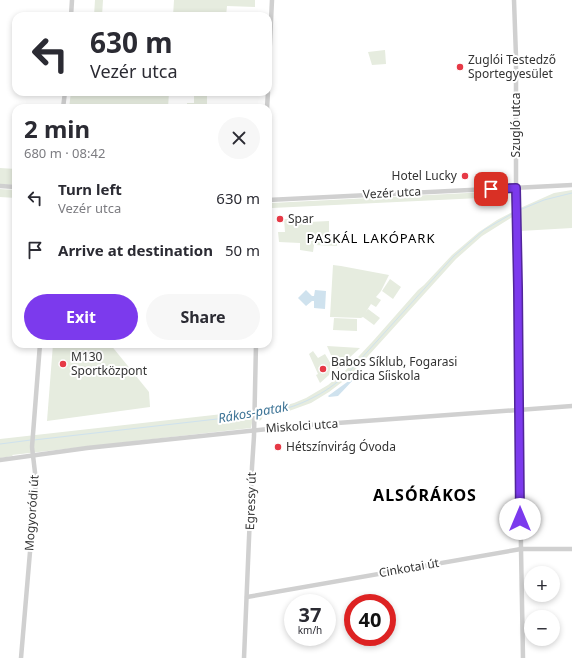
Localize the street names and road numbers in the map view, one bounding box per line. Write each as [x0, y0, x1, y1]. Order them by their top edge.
street label: Szugló utca [507, 93, 524, 157]
street label: Vezér utca [362, 182, 422, 203]
street label: Miskolci utca [265, 414, 339, 437]
street label: Egressy út [241, 471, 260, 530]
street label: Mogyoródi út [20, 474, 43, 552]
street label: Cinkotai út [378, 554, 441, 581]

